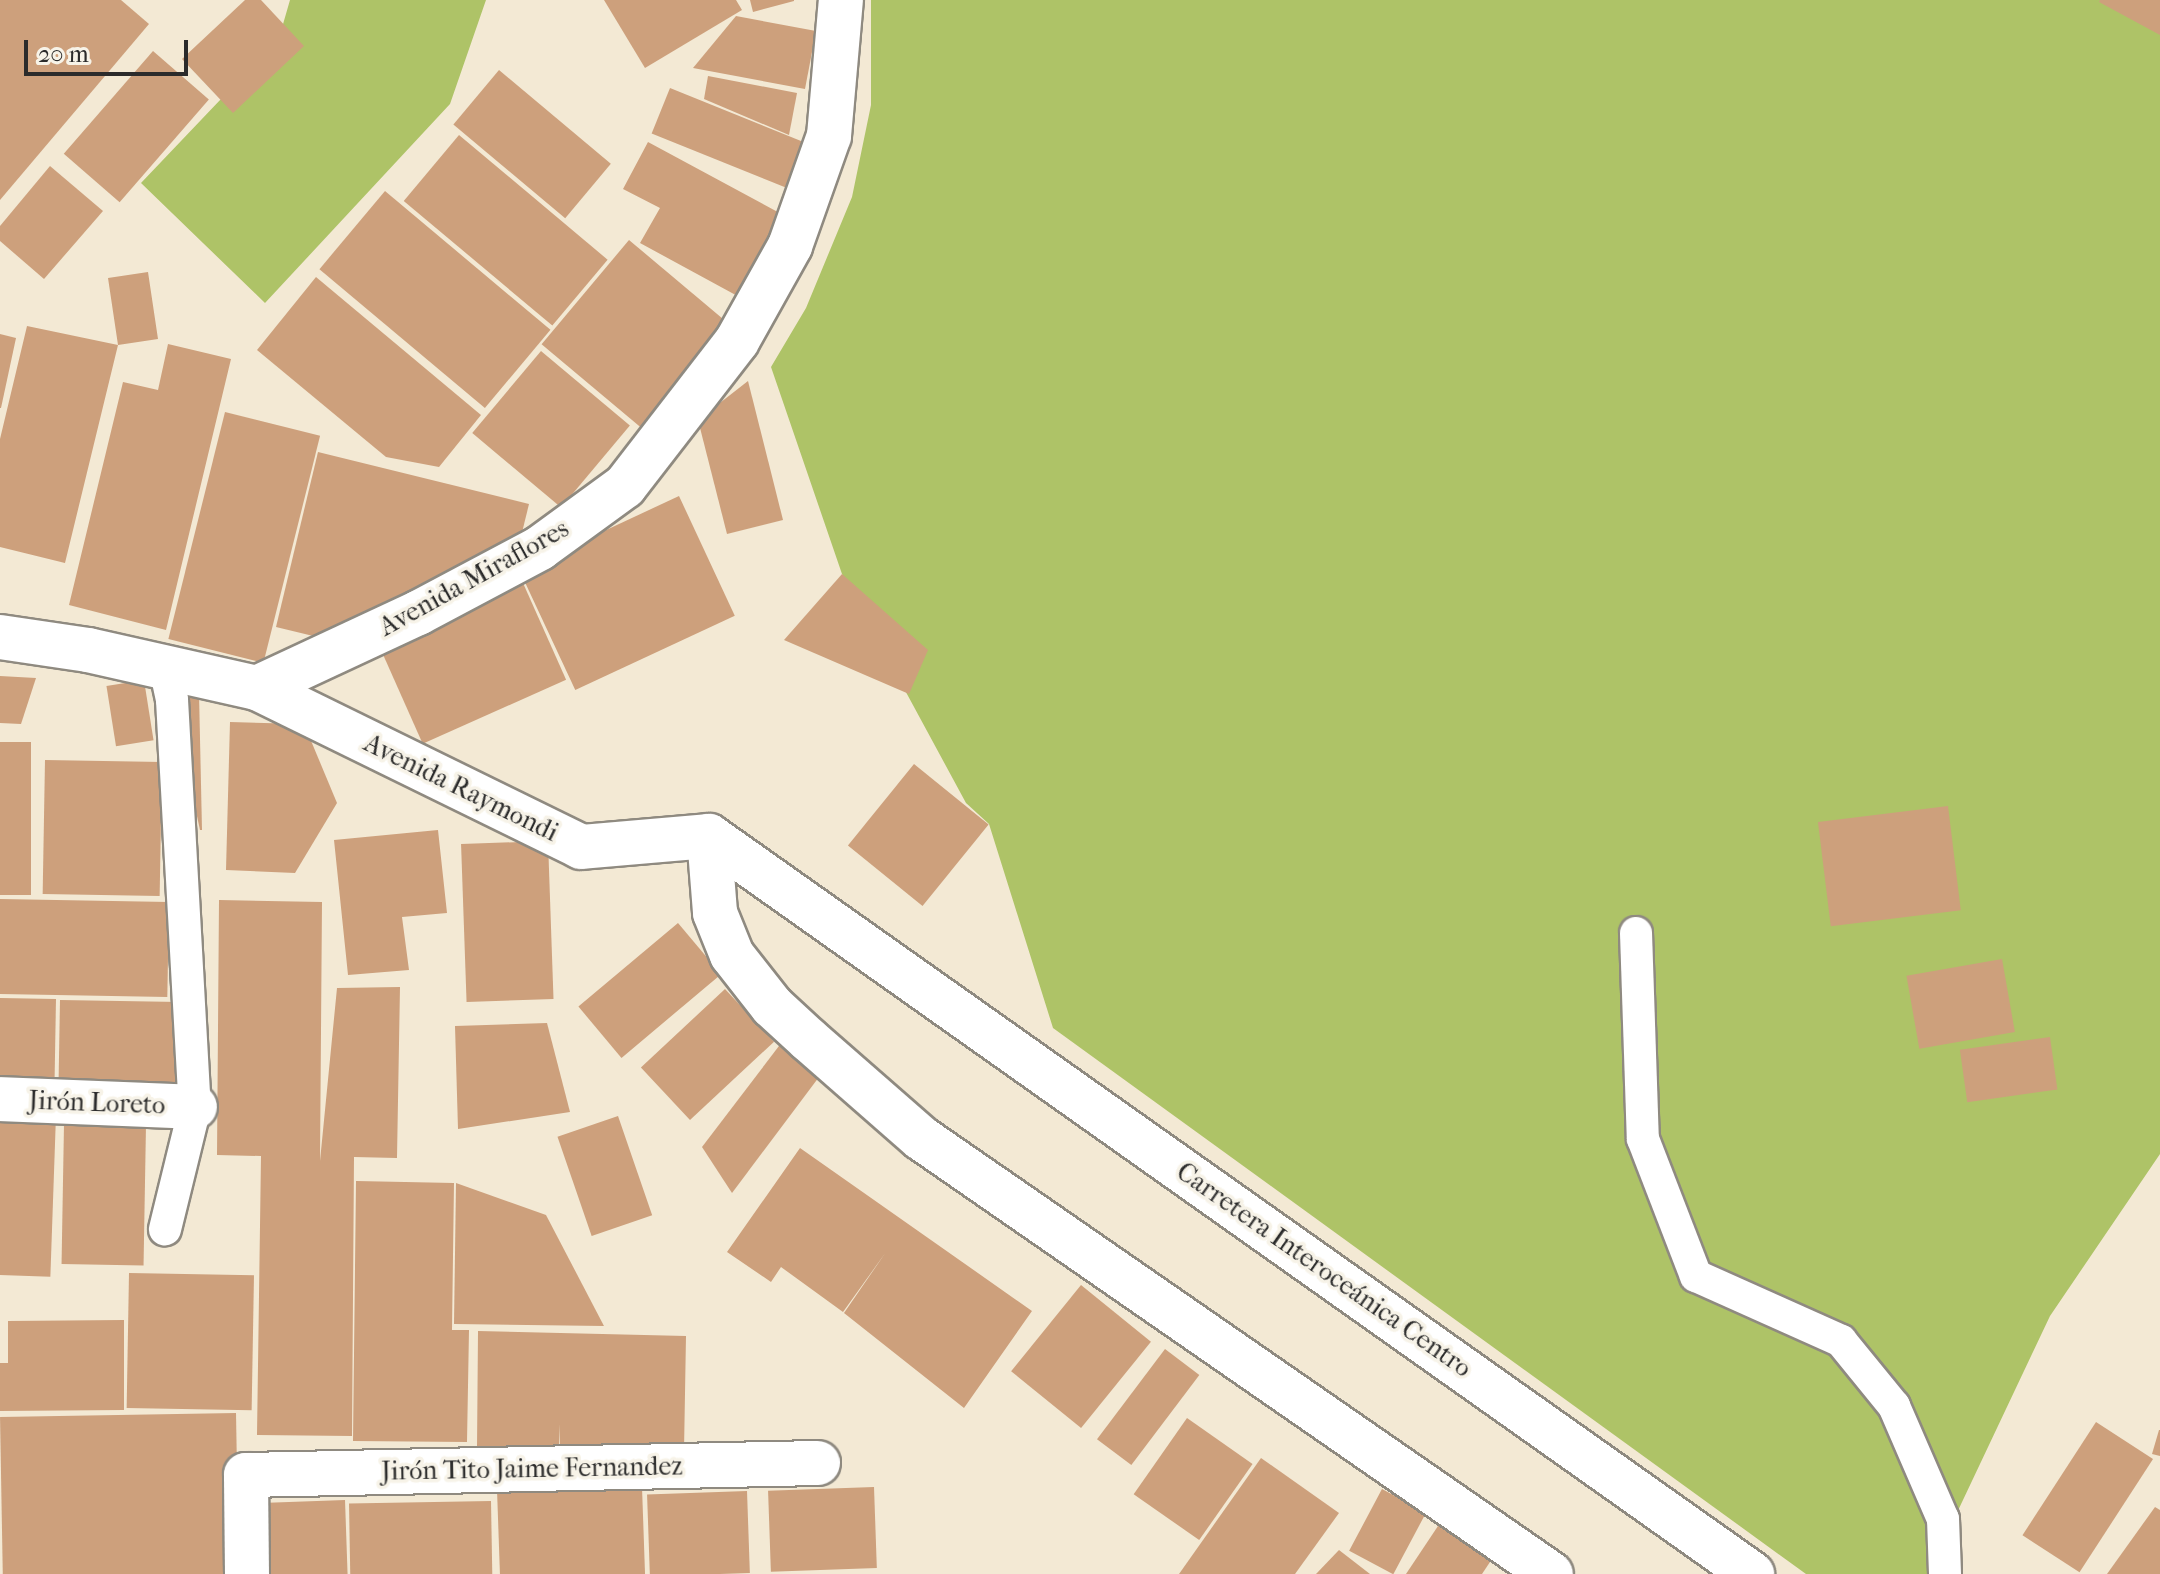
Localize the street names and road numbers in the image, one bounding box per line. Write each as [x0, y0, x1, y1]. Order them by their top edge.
street label: Avenida Miraflores [374, 513, 574, 643]
street label: Avenida Raymondi [359, 728, 563, 848]
street label: Jirón Loreto [28, 1085, 166, 1121]
street label: Carretera Interoceánica Centro [1170, 1156, 1478, 1384]
street label: Jirón Tito Jaime Fernandez [381, 1451, 683, 1487]

